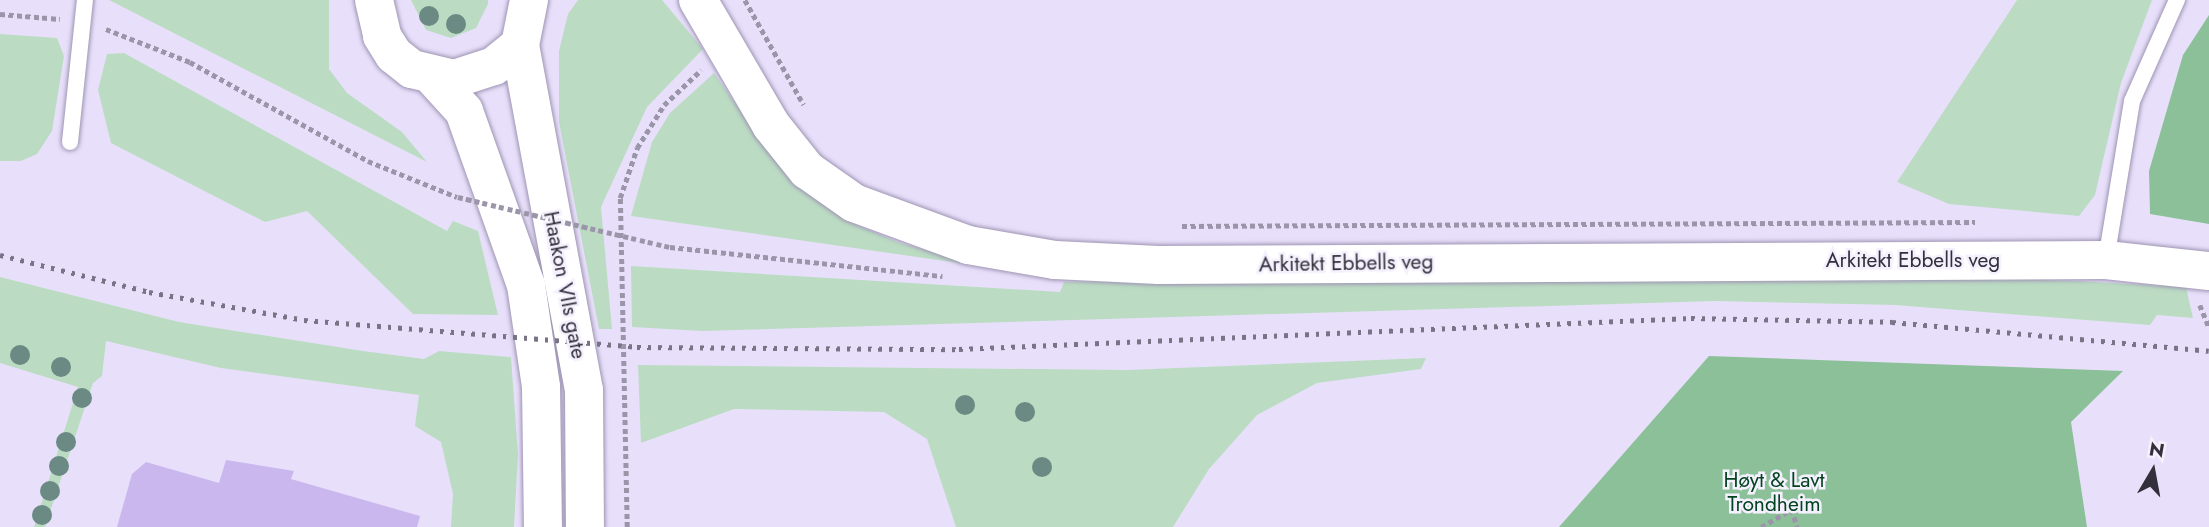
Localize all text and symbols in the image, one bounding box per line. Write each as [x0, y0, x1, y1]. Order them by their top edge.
street label: Haakon VIIs gate [538, 209, 592, 361]
street label: Arkitekt Ebbells veg [1826, 247, 2000, 273]
street label: Arkitekt Ebbells veg [1258, 249, 1434, 277]
text: N [2147, 435, 2167, 464]
north arrow [2118, 436, 2188, 506]
park label: Høyt & Lavt Trondheim [1724, 467, 1824, 517]

